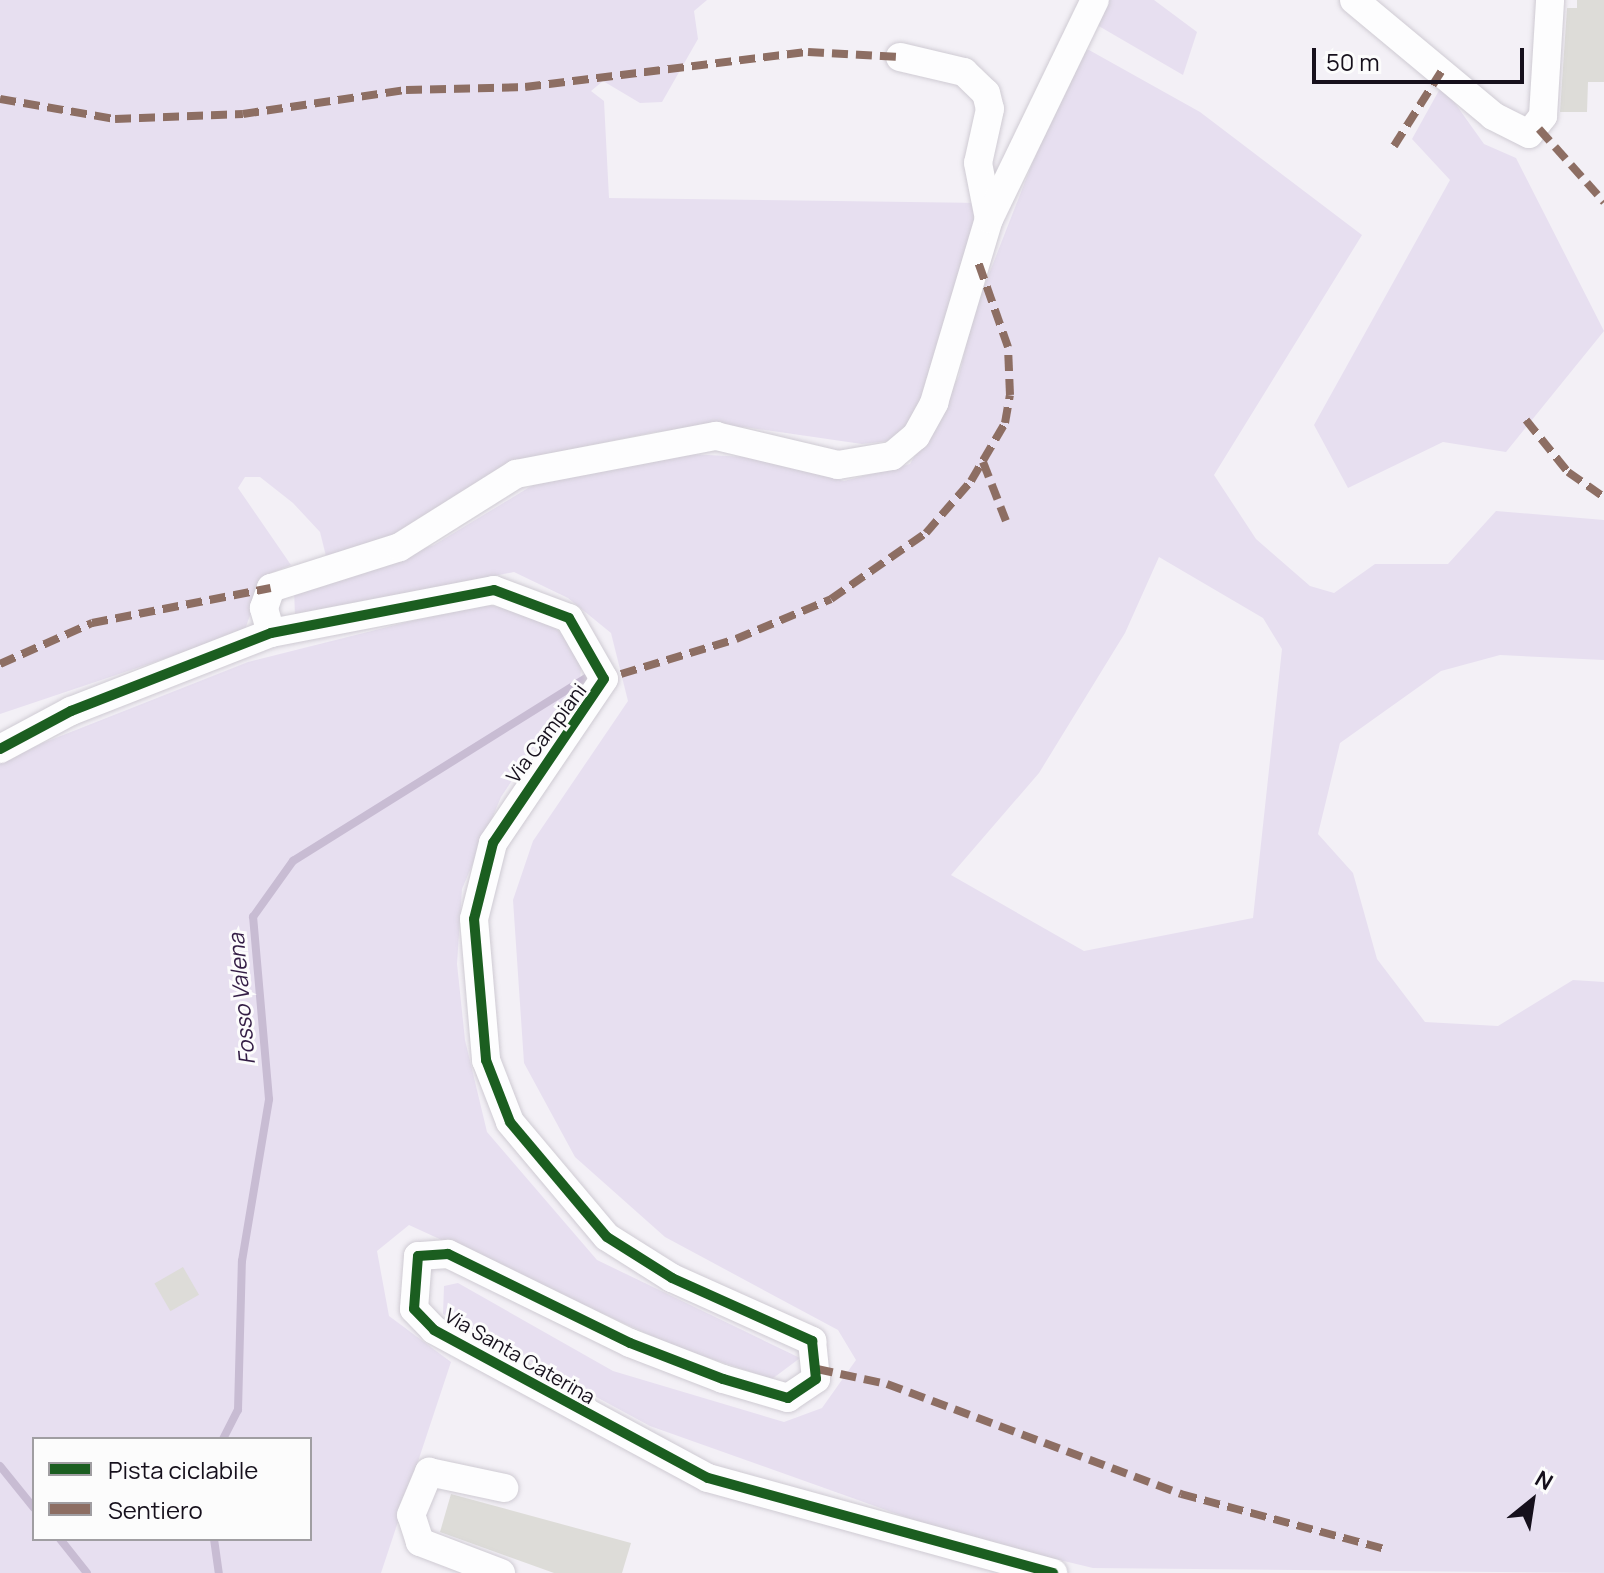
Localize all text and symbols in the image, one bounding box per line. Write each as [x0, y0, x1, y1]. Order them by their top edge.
scale bar [1316, 32, 1528, 82]
text: 50 m [1326, 45, 1380, 78]
street label: Via Campiani [501, 679, 591, 787]
water label: Fosso Valena [223, 932, 261, 1066]
street label: Via Santa Caterina [441, 1303, 599, 1409]
legend [32, 1437, 312, 1541]
text: Pista ciclabile [108, 1453, 258, 1486]
north arrow [1492, 1461, 1572, 1541]
text: N [1530, 1463, 1558, 1497]
text: Sentiero [108, 1493, 203, 1526]

